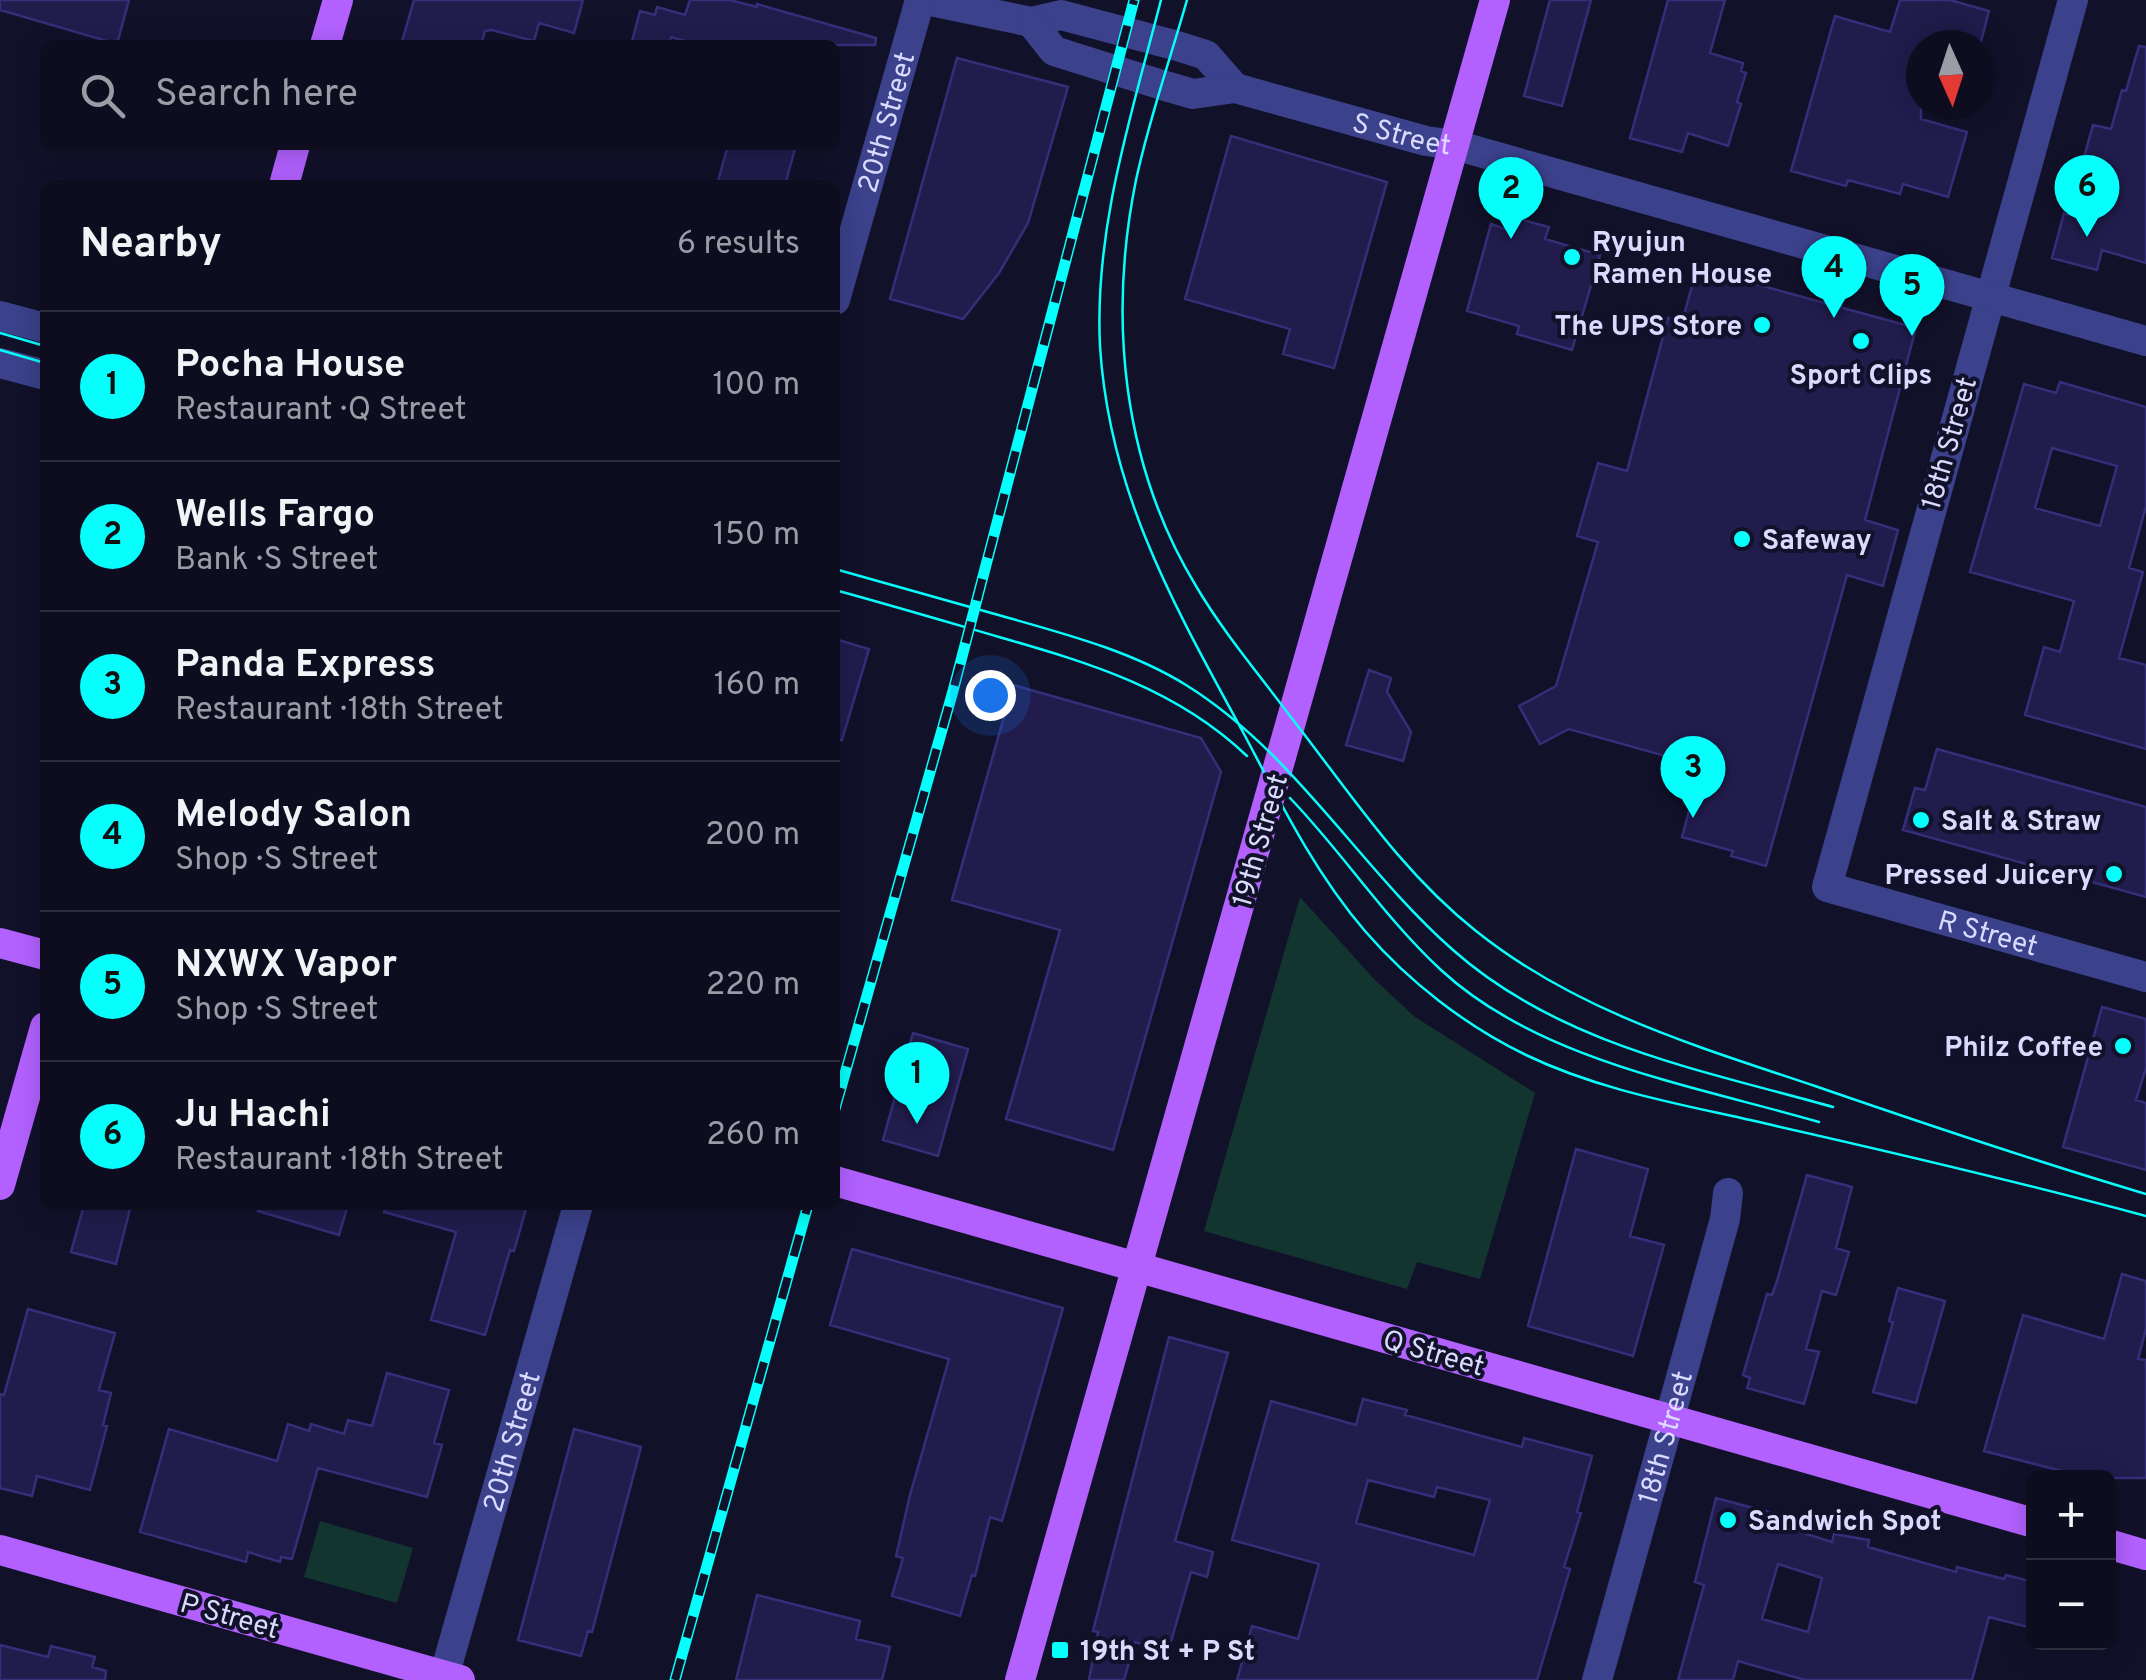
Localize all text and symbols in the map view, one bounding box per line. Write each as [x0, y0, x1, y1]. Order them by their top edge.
north arrow [1906, 30, 1996, 120]
search box [40, 40, 840, 150]
street label: 20th Street [851, 48, 925, 197]
icon: search [75, 68, 130, 123]
text: Search here [155, 71, 358, 120]
street label: S Street [1348, 106, 1453, 165]
pin: 6 [2054, 154, 2120, 237]
pin: 2 [1478, 156, 1544, 239]
text: Nearby [80, 219, 222, 272]
text: 6 results [677, 225, 800, 265]
place label: Ryujun Ramen House [1592, 226, 1772, 294]
pin: 4 [1802, 236, 1866, 318]
marker: Ryujun Ramen House [1561, 246, 1583, 268]
pin: 5 [1880, 254, 1944, 336]
place label: The UPS Store [1555, 310, 1742, 346]
marker: The UPS Store [1751, 314, 1773, 336]
marker: Sport Clips [1850, 330, 1872, 352]
text: Pocha House [175, 342, 405, 391]
place label: Sport Clips [1790, 359, 1932, 395]
text: 1 [106, 366, 119, 406]
text: 100 m [713, 366, 800, 406]
street label: 18th Street [1915, 373, 1987, 514]
text: Restaurant · Q Street [175, 391, 467, 431]
text: Wells Fargo [175, 492, 375, 541]
text: 2 [103, 516, 122, 556]
text: 150 m [713, 516, 800, 556]
place label: Safeway [1762, 524, 1872, 560]
marker: Safeway [1731, 528, 1753, 550]
text: Bank · S Street [175, 541, 378, 581]
text: Panda Express [175, 642, 435, 691]
text: 3 [103, 666, 122, 706]
text: 160 m [714, 666, 800, 706]
your location [965, 670, 1016, 721]
text: Restaurant · 18th Street [175, 691, 504, 731]
pin: 3 [1660, 736, 1726, 818]
street label: 19th Street [1226, 770, 1298, 911]
text: Melody Salon [175, 792, 412, 841]
place label: Salt & Straw [1941, 805, 2101, 841]
marker: Salt & Straw [1910, 809, 1932, 831]
text: 4 [102, 816, 123, 856]
text: 200 m [705, 816, 800, 856]
text: Shop · S Street [175, 841, 378, 881]
place label: Pressed Juicery [1885, 859, 2094, 895]
marker: Pressed Juicery [2103, 863, 2125, 885]
street label: R Street [1933, 904, 2042, 967]
text: NXWX Vapor [175, 942, 397, 991]
text: 5 [103, 966, 122, 1006]
text: 220 m [706, 966, 800, 1006]
text: Shop · S Street [175, 991, 378, 1031]
place label: Philz Coffee [1944, 1031, 2103, 1067]
marker: Philz Coffee [2112, 1035, 2134, 1057]
pin: 1 [884, 1042, 950, 1124]
text: Ju Hachi [175, 1092, 331, 1141]
text: 6 [103, 1116, 122, 1156]
text: 260 m [706, 1116, 800, 1156]
text: Restaurant · 18th Street [175, 1141, 504, 1181]
street label: Q Street [1378, 1323, 1488, 1387]
street label: 18th Street [1632, 1367, 1703, 1509]
street label: 20th Street [477, 1368, 551, 1517]
map controls [2026, 1470, 2116, 1650]
button: + [2026, 1470, 2116, 1560]
place label: Sandwich Spot [1748, 1505, 1942, 1541]
marker: Sandwich Spot [1717, 1509, 1739, 1531]
button: − [2026, 1560, 2116, 1650]
street label: P Street [176, 1587, 283, 1649]
place label: 19th St + P St [1080, 1635, 1255, 1671]
marker: 19th St + P St [1049, 1639, 1071, 1661]

